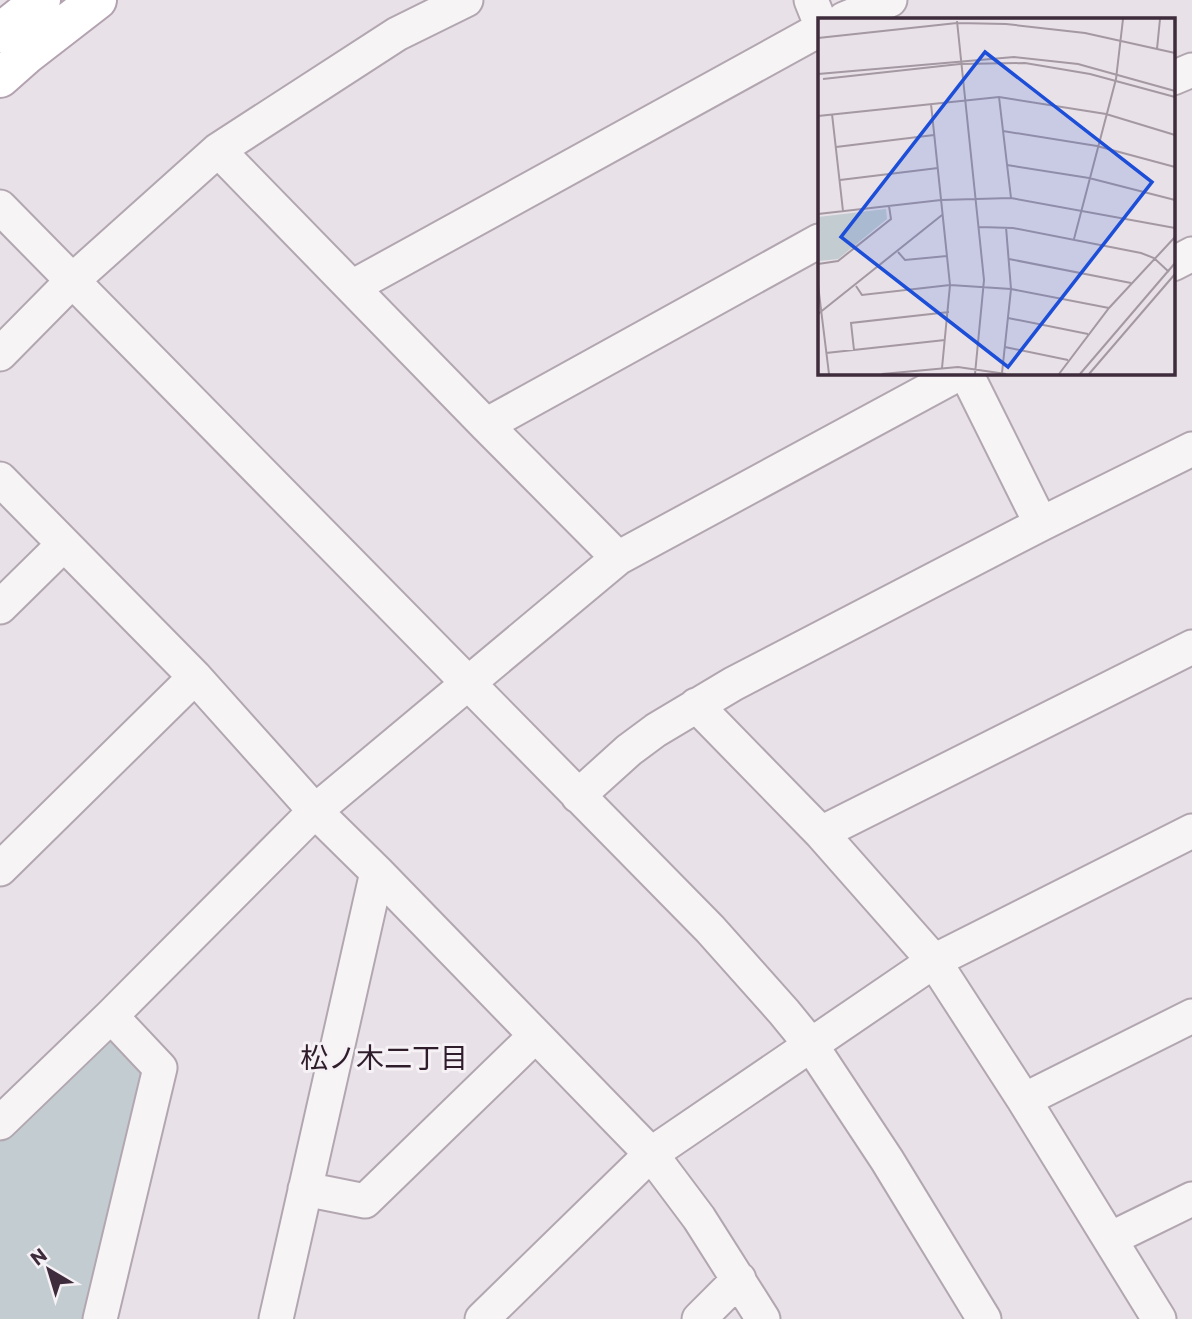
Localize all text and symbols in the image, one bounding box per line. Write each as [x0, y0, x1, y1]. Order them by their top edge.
inset map [818, 18, 1174, 374]
district label: 松ノ木二丁目 [300, 1040, 468, 1074]
north arrow [14, 1235, 84, 1305]
text: N [26, 1243, 51, 1270]

